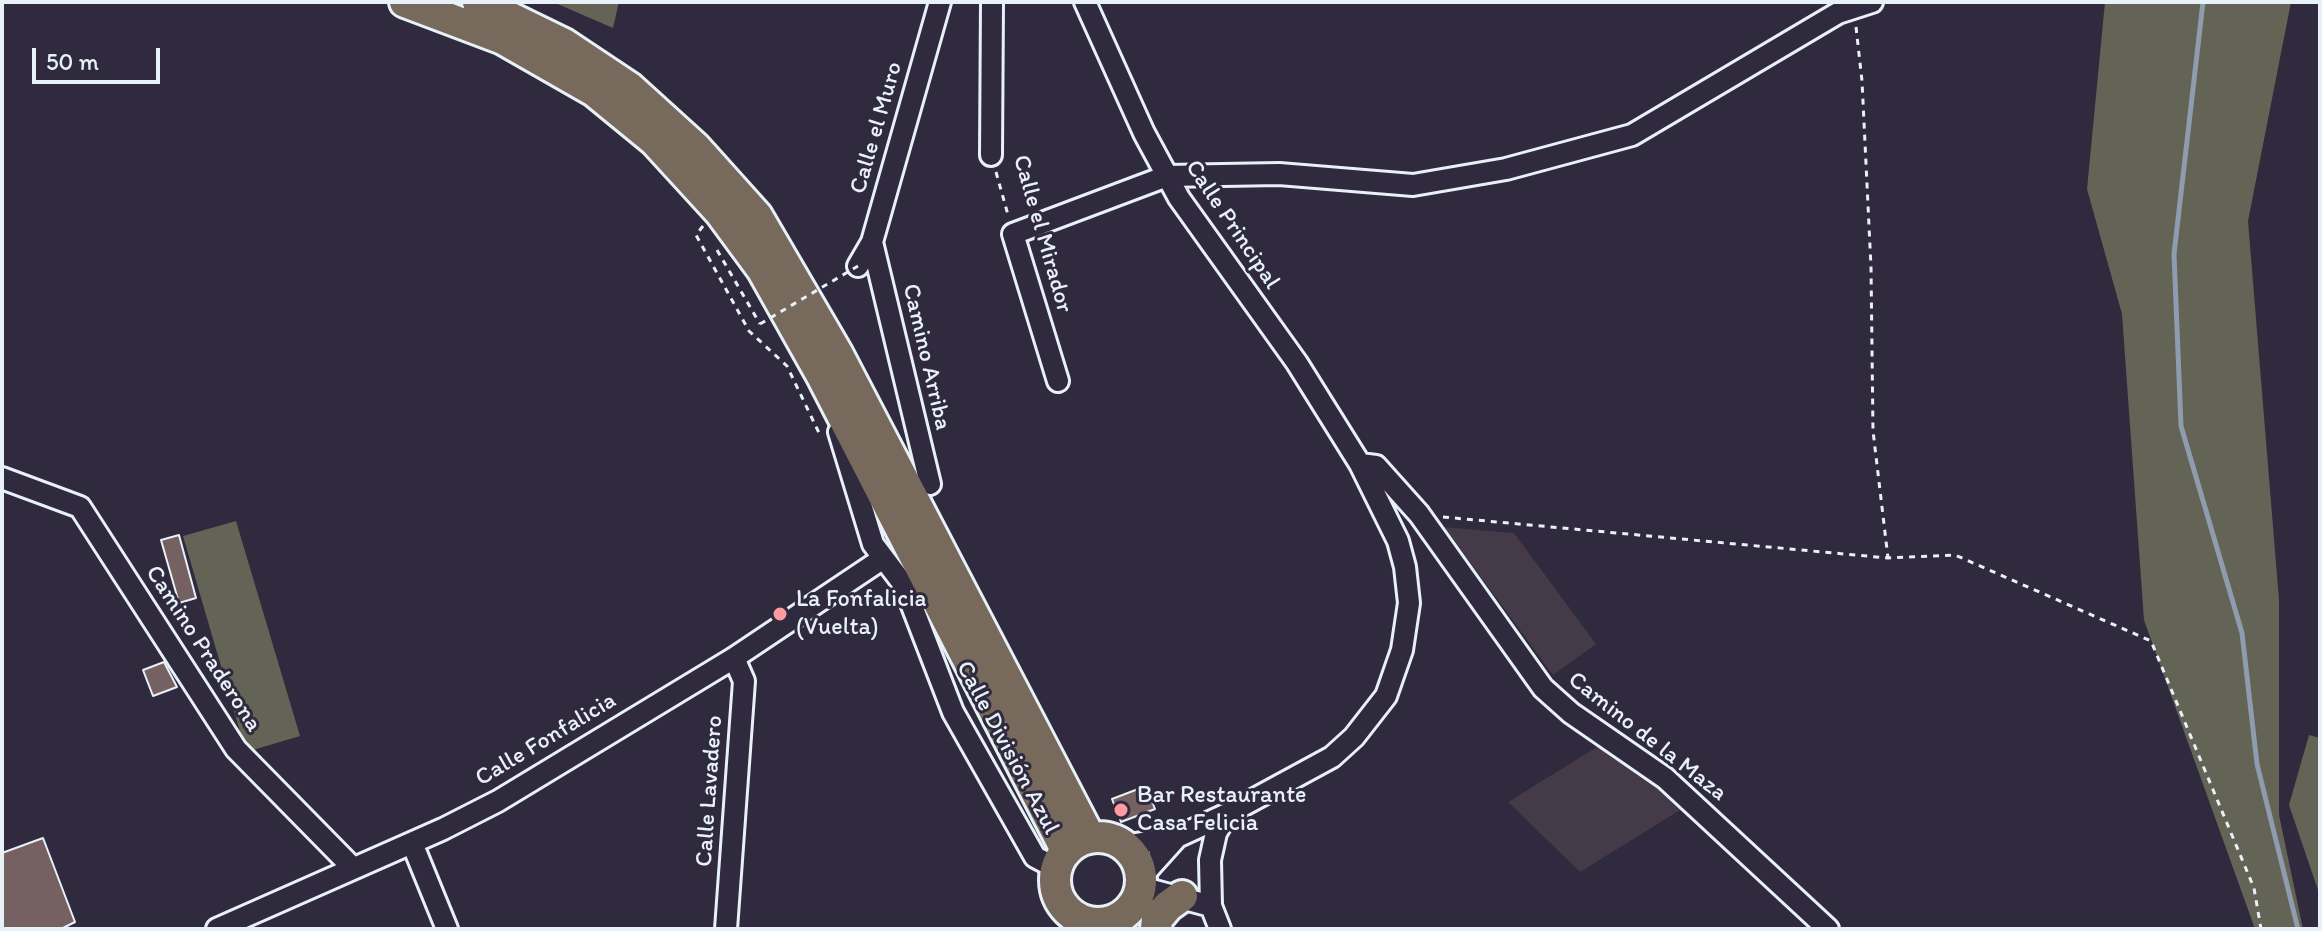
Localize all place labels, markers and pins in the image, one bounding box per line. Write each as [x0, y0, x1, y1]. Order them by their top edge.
place label: La Fonfalicia (Vuelta) [796, 586, 926, 642]
marker: La Fonfalicia (Vuelta) [771, 605, 789, 623]
place label: Bar Restaurante Casa Felicia [1137, 782, 1307, 838]
marker: Bar Restaurante Casa Felicia [1112, 801, 1130, 819]

